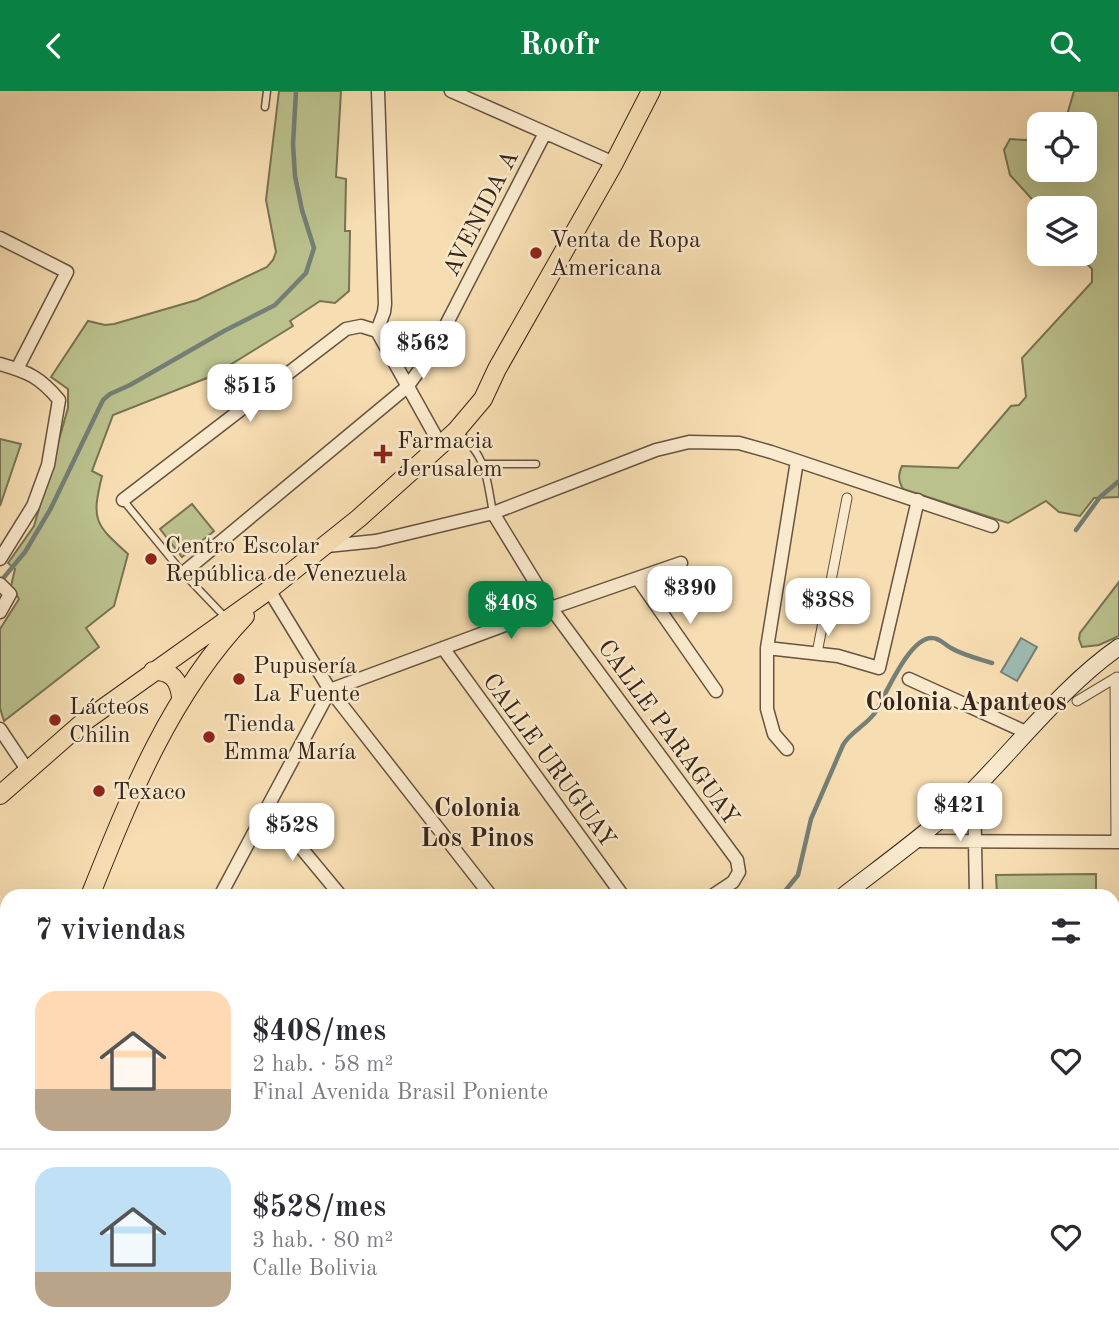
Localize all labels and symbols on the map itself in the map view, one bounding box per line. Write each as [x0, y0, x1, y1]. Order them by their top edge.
street label: AVENIDA A [440, 147, 524, 281]
place label: Venta de Ropa Americana [550, 229, 701, 281]
marker: Venta de Ropa Americana [528, 245, 544, 261]
pin: $562 [382, 321, 464, 381]
pin: $515 [209, 365, 291, 424]
place label: Farmacia Jerusalem [397, 430, 503, 482]
marker: Farmacia Jerusalem [375, 446, 391, 462]
place label: Centro Escolar República de Venezuela [165, 535, 407, 587]
marker: Centro Escolar República de Venezuela [143, 551, 159, 567]
pin: $390 [649, 567, 731, 626]
pin: $388 [787, 579, 869, 638]
pin: $408 [470, 581, 552, 641]
street label: CALLE PARAGUAY [592, 636, 742, 830]
place label: Pupusería La Fuente [253, 655, 360, 707]
street label: CALLE URUGUAY [477, 670, 619, 852]
marker: Pupusería La Fuente [231, 671, 247, 687]
district label: Colonia Apanteos [865, 690, 1067, 716]
place label: Lácteos Chilin [69, 696, 149, 748]
marker: Lácteos Chilin [47, 712, 63, 728]
place label: Tienda Emma María [223, 713, 357, 765]
marker: Tienda Emma María [201, 729, 217, 745]
place label: Texaco [113, 781, 186, 805]
marker: Texaco [91, 783, 107, 799]
pin: $421 [919, 783, 1001, 843]
district label: Colonia Los Pinos [420, 796, 534, 852]
pin: $528 [251, 803, 333, 863]

